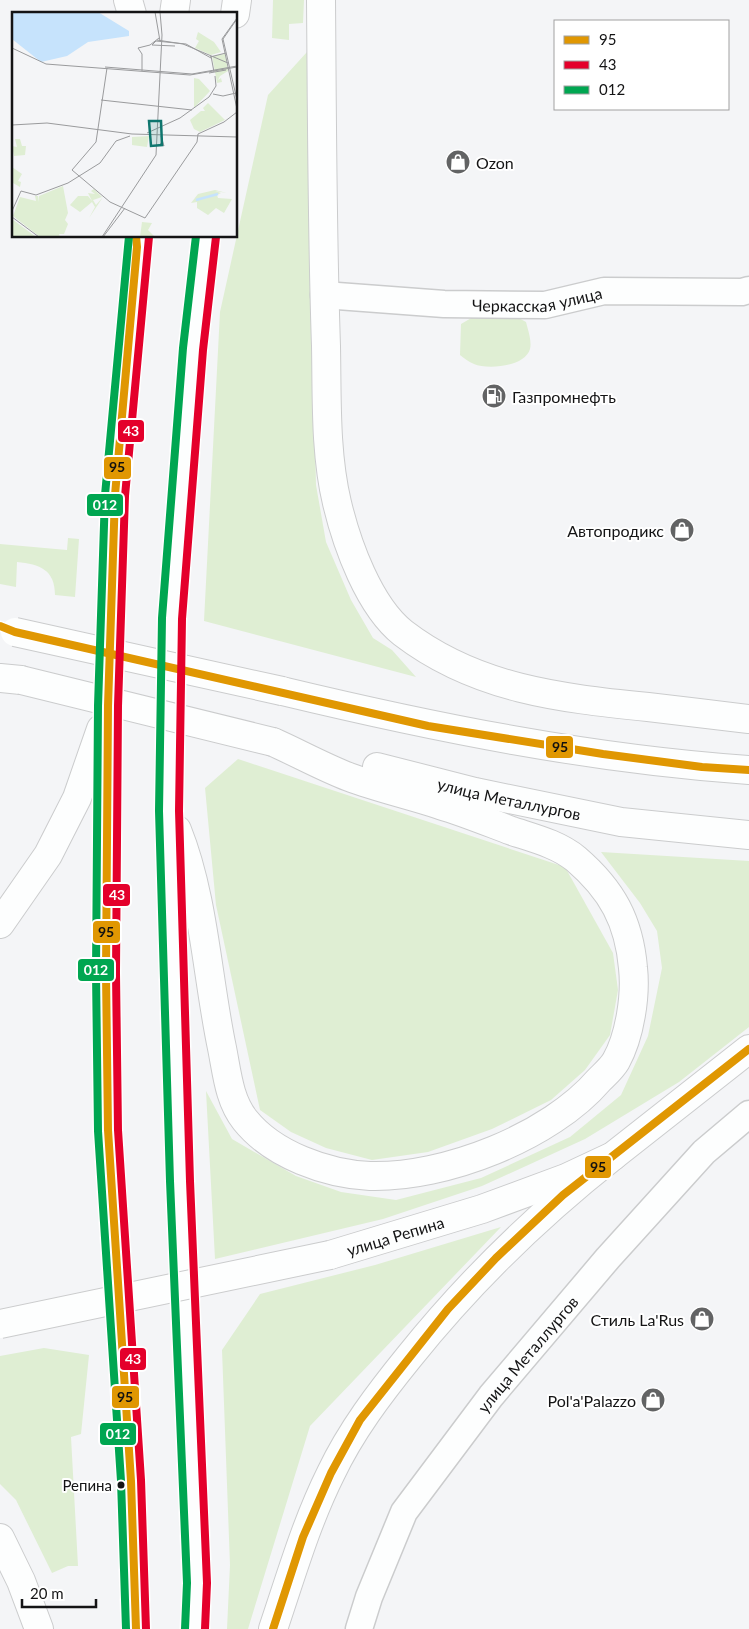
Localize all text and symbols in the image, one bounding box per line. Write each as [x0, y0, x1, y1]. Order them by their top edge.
inset map [12, 12, 238, 238]
legend [554, 20, 729, 110]
text: 95 [599, 30, 616, 48]
text: 43 [599, 55, 616, 73]
text: 012 [599, 80, 625, 98]
shop icon: Ozon [445, 149, 471, 175]
place label: Ozon [476, 153, 514, 172]
street label: Черкасская улица [472, 282, 604, 315]
fuel station icon: Газпромнефть [481, 383, 507, 409]
place label: Газпромнефть [512, 387, 616, 406]
line badge: 43 [117, 419, 145, 443]
text: 43 [123, 422, 139, 439]
line badge: 95 [103, 456, 132, 480]
text: 95 [109, 458, 125, 475]
line badge: 012 [86, 493, 124, 517]
text: 012 [93, 496, 117, 513]
shop icon: Автопродикс [669, 517, 695, 543]
place label: Автопродикс [567, 521, 664, 540]
line badge: 95 [545, 735, 574, 759]
text: 95 [552, 738, 568, 755]
street label: улица Металлургов [436, 773, 583, 823]
line badge: 43 [102, 883, 131, 907]
text: 43 [109, 886, 125, 903]
line badge: 95 [92, 920, 121, 944]
text: 95 [98, 923, 114, 940]
line badge: 012 [77, 958, 115, 982]
text: 012 [84, 961, 108, 978]
line badge: 95 [584, 1155, 612, 1179]
text: 95 [590, 1158, 606, 1175]
street label: улица Репина [344, 1212, 446, 1259]
street label: улица Металлургов [473, 1292, 581, 1416]
shop icon: Стиль La'Rus [689, 1306, 715, 1332]
place label: Стиль La'Rus [590, 1310, 684, 1329]
line badge: 43 [119, 1347, 147, 1371]
text: 43 [125, 1350, 141, 1367]
line badge: 95 [111, 1385, 140, 1409]
shop icon: Pol'a'Palazzo [640, 1387, 666, 1413]
text: 95 [117, 1388, 133, 1405]
place label: Pol'a'Palazzo [547, 1391, 636, 1410]
line badge: 012 [99, 1422, 137, 1446]
text: 012 [106, 1425, 130, 1442]
place label: Репина [62, 1476, 112, 1494]
marker: Репина [116, 1480, 126, 1490]
scale bar [22, 1576, 96, 1608]
text: 20 m [30, 1584, 64, 1602]

